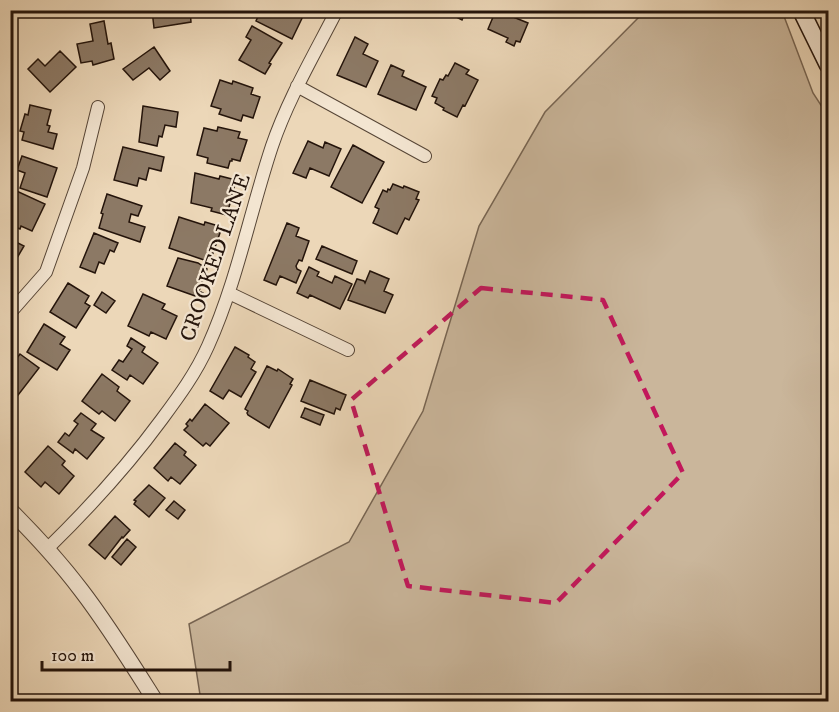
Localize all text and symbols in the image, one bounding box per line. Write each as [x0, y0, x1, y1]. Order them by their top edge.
street label: CROOKED LANE [174, 170, 257, 345]
scale bar [42, 634, 230, 672]
text: 100 m [51, 645, 94, 667]

